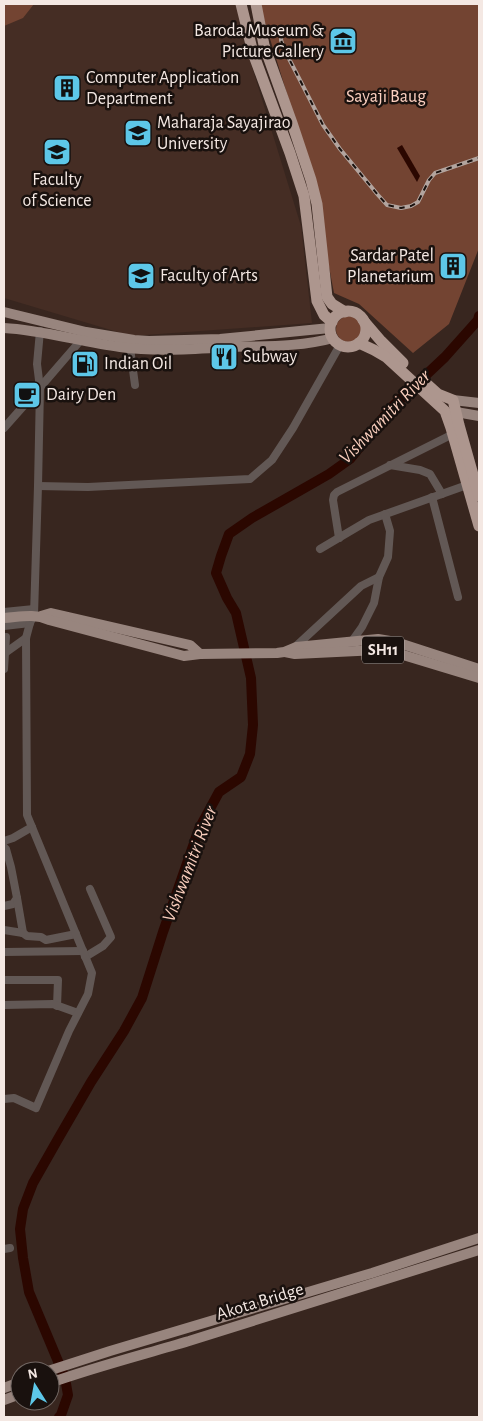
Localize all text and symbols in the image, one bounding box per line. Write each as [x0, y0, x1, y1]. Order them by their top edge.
place label: Baroda Museum & Picture Gallery [194, 22, 325, 61]
museum icon: Baroda Museum & Picture Gallery [328, 26, 358, 56]
place label: Computer Application Department [86, 69, 239, 108]
building icon: Computer Application Department [52, 73, 82, 103]
park label: Sayaji Baug [346, 88, 426, 106]
place label: Maharaja Sayajirao University [157, 114, 291, 153]
school or university icon: Maharaja Sayajirao University [123, 118, 153, 148]
school or university icon: Faculty of Science [42, 137, 72, 167]
place label: Faculty of Science [22, 171, 92, 210]
place label: Sardar Patel Planetarium [347, 247, 434, 286]
building icon: Sardar Patel Planetarium [438, 251, 468, 281]
school or university icon: Faculty of Arts [126, 261, 156, 291]
place label: Faculty of Arts [160, 267, 258, 285]
restaurant icon: Subway [209, 342, 239, 372]
place label: Subway [243, 348, 298, 366]
fuel station icon: Indian Oil [70, 349, 100, 379]
place label: Indian Oil [104, 355, 172, 373]
water label: Vishwamitri River [336, 366, 435, 468]
cafe icon: Dairy Den [12, 380, 42, 410]
place label: Dairy Den [46, 386, 116, 404]
road number: SH11 [362, 636, 404, 664]
water label: Vishwamitri River [159, 803, 221, 924]
street label: Akota Bridge [214, 1280, 306, 1324]
north arrow [10, 1361, 60, 1411]
text: N [27, 1366, 39, 1382]

